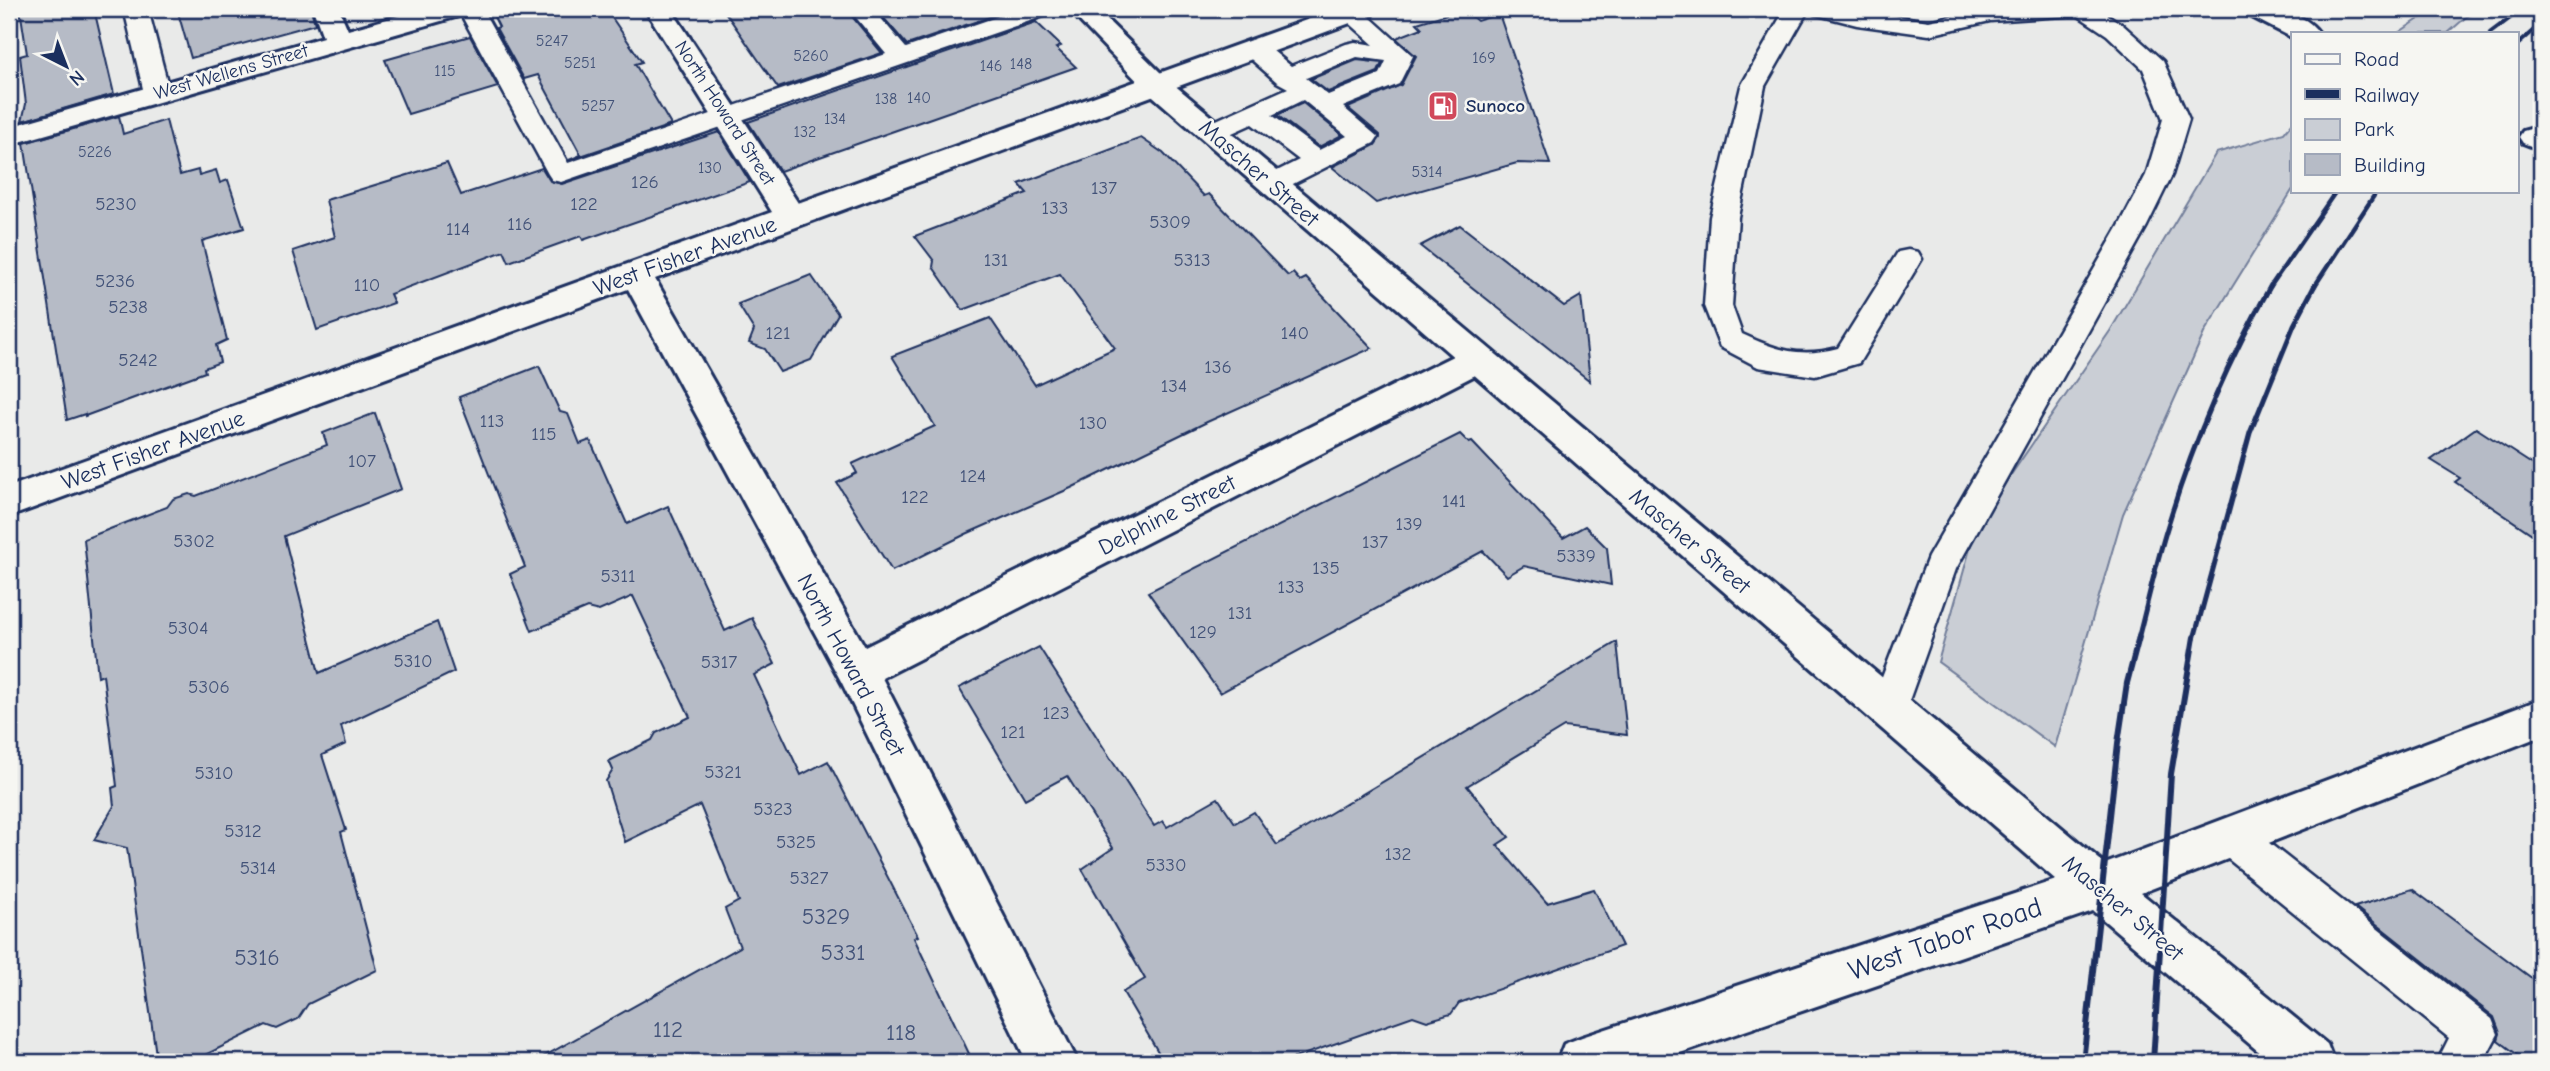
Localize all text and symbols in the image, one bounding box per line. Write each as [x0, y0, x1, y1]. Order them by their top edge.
north arrow [32, 32, 102, 102]
house number: 5247 [536, 32, 569, 50]
legend [2291, 32, 2518, 192]
street label: North Howard Street [670, 37, 780, 190]
street label: West Wellens Street [151, 39, 311, 105]
house number: 5260 [793, 47, 829, 65]
text: Road [2354, 47, 2399, 71]
house number: 169 [1472, 49, 1496, 67]
house number: 5251 [564, 54, 596, 72]
house number: 148 [1010, 55, 1032, 73]
house number: 146 [980, 57, 1002, 75]
house number: 115 [434, 62, 456, 80]
text: N [65, 66, 89, 90]
text: Railway [2354, 83, 2419, 107]
house number: 140 [907, 89, 931, 107]
fuel station icon: Sunoco [1426, 89, 1460, 123]
house number: 138 [875, 90, 897, 108]
place label: Sunoco [1466, 95, 1525, 117]
house number: 5257 [581, 97, 615, 115]
house number: 134 [824, 110, 846, 128]
street label: Mascher Street [1194, 114, 1326, 233]
text: Park [2354, 117, 2394, 141]
house number: 132 [794, 123, 816, 141]
house number: 5226 [78, 143, 112, 161]
text: Building [2354, 153, 2426, 177]
house number: 130 [698, 159, 722, 177]
house number: 5314 [1412, 163, 1442, 181]
house number: 126 [631, 171, 659, 193]
house number: 137 [1091, 177, 1117, 199]
house number: 5230 [95, 193, 137, 215]
house number: 122 [570, 193, 598, 215]
house number: 133 [1042, 197, 1068, 219]
street label: West Fisher Avenue [590, 210, 780, 302]
house number: 5309 [1149, 211, 1191, 233]
house number: 116 [507, 213, 533, 235]
house number: 114 [446, 218, 470, 240]
house number: 131 [984, 249, 1008, 271]
house number: 5313 [1173, 249, 1211, 271]
house number: 5236 [95, 270, 135, 292]
house number: 110 [354, 274, 380, 296]
house number: 5238 [108, 296, 148, 318]
house number: 121 [766, 322, 791, 344]
house number: 140 [1281, 322, 1309, 344]
house number: 5242 [118, 349, 158, 371]
house number: 136 [1204, 356, 1232, 378]
house number: 134 [1161, 375, 1187, 397]
street label: West Fisher Avenue [58, 404, 248, 496]
house number: 113 [480, 410, 504, 432]
house number: 130 [1079, 412, 1107, 434]
house number: 115 [531, 423, 557, 445]
house number: 107 [348, 450, 376, 472]
house number: 124 [960, 465, 986, 487]
street label: Delphine Street [1094, 468, 1241, 561]
street label: Mascher Street [1624, 482, 1757, 600]
house number: 122 [901, 486, 929, 508]
house number: 141 [1442, 490, 1466, 512]
house number: 139 [1395, 513, 1423, 535]
house number: 5302 [173, 530, 215, 552]
house number: 137 [1362, 531, 1388, 553]
house number: 5339 [1556, 545, 1596, 567]
house number: 135 [1312, 557, 1340, 579]
house number: 5311 [601, 565, 635, 587]
street label: North Howard Street [791, 569, 911, 762]
house number: 133 [1278, 576, 1304, 598]
house number: 131 [1228, 602, 1252, 624]
house number: 5304 [168, 617, 208, 639]
house number: 129 [1189, 621, 1217, 643]
house number: 5310 [393, 650, 433, 672]
house number: 5317 [701, 651, 737, 673]
house number: 5306 [188, 676, 230, 698]
house number: 123 [1042, 702, 1070, 724]
house number: 121 [1001, 721, 1026, 743]
house number: 5321 [704, 761, 742, 783]
house number: 5310 [194, 762, 234, 784]
house number: 5323 [753, 798, 793, 820]
house number: 5312 [224, 820, 262, 842]
house number: 5325 [776, 831, 816, 853]
house number: 132 [1384, 843, 1412, 865]
street label: Mascher Street [2057, 849, 2190, 967]
house number: 5330 [1145, 854, 1187, 876]
house number: 5314 [240, 857, 276, 879]
house number: 5327 [790, 867, 828, 889]
street label: West Tabor Road [1844, 891, 2046, 987]
house number: 5329 [802, 903, 850, 930]
house number: 5331 [821, 939, 865, 966]
house number: 5316 [234, 944, 280, 971]
house number: 112 [653, 1016, 683, 1043]
house number: 118 [886, 1019, 916, 1046]

